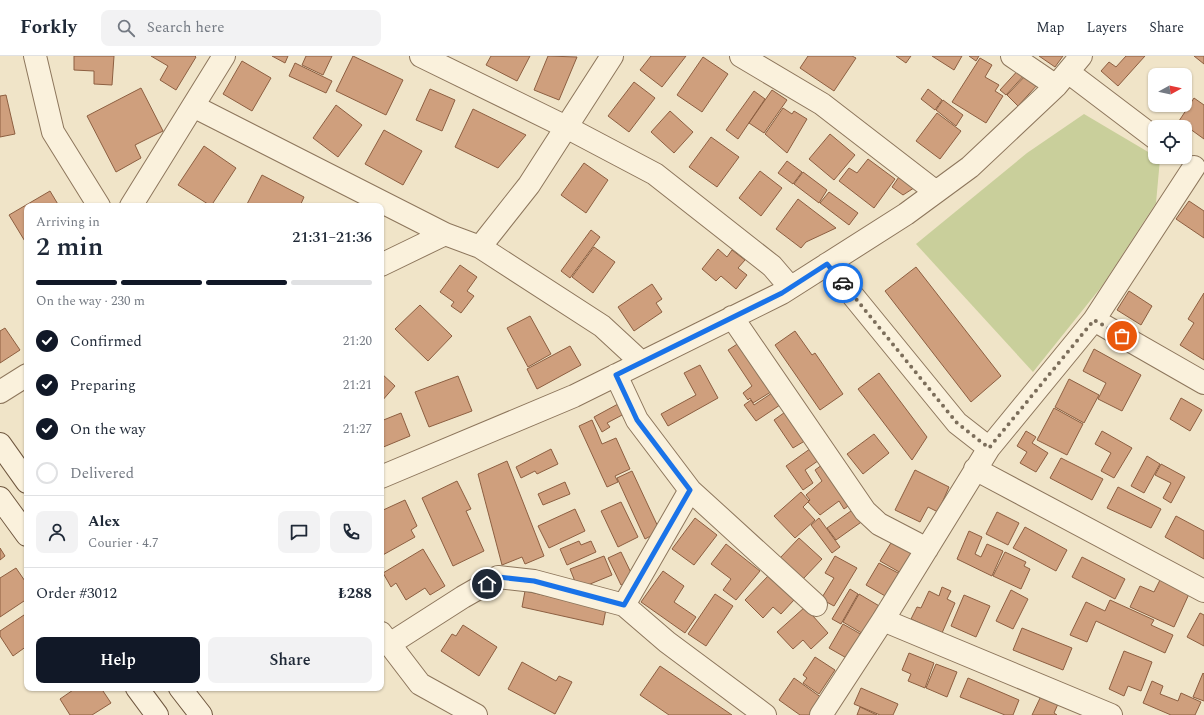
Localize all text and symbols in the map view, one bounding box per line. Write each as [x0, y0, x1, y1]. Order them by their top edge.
search box [101, 10, 381, 46]
text: Forkly [20, 13, 77, 42]
text: Search here [147, 16, 225, 39]
icon: search [115, 17, 137, 39]
text: Map [1036, 17, 1065, 38]
text: Layers [1087, 17, 1127, 38]
text: Share [1149, 17, 1184, 38]
north arrow [1148, 68, 1192, 112]
map controls [1148, 68, 1192, 164]
button: locate [1148, 120, 1192, 164]
text: Arriving in [36, 212, 100, 232]
text: 21:31–21:36 [292, 226, 372, 249]
text: 2 min [36, 227, 103, 267]
courier [823, 263, 863, 303]
icon: car [832, 272, 854, 294]
text: On the way · 230 m [36, 291, 145, 311]
pin [1105, 319, 1139, 353]
icon: bag [1111, 325, 1133, 347]
icon: check [36, 330, 58, 352]
text: Confirmed [70, 330, 142, 353]
text: 21:20 [343, 331, 372, 351]
icon: check [36, 374, 58, 396]
text: Preparing [70, 374, 136, 397]
text: 21:21 [343, 375, 372, 395]
icon: check [36, 418, 58, 440]
text: On the way [70, 418, 145, 441]
text: 21:27 [343, 419, 372, 439]
text: Delivered [70, 462, 134, 485]
text: Alex [88, 510, 120, 533]
button: person [36, 511, 78, 553]
button: chat [278, 511, 320, 553]
button: phone [330, 511, 372, 553]
text: Courier · 4.7 [88, 533, 158, 553]
pin [470, 567, 504, 601]
icon: home [476, 573, 498, 595]
text: Order #3012 [36, 582, 117, 605]
text: ₺288 [338, 582, 372, 605]
button: Help [36, 637, 200, 683]
button: Share [208, 637, 372, 683]

